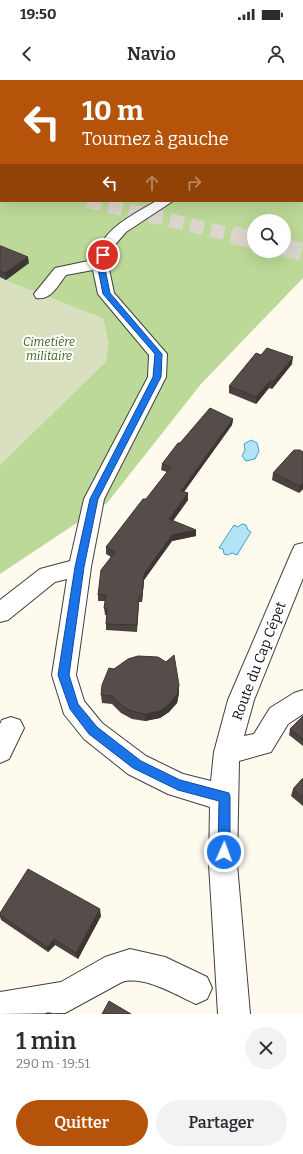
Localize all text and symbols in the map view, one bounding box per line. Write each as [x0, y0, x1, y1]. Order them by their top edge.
text: 19:50 [20, 5, 57, 23]
icon: back [16, 43, 38, 65]
text: Navio [127, 43, 176, 65]
icon: person [265, 43, 287, 65]
text: 10 m [82, 94, 144, 127]
icon: left [16, 96, 68, 148]
text: Tournez à gauche [82, 128, 229, 150]
icon: left [99, 172, 121, 194]
icon: ahead [141, 172, 163, 194]
icon: right [183, 172, 205, 194]
map controls [247, 214, 291, 258]
button: search [247, 214, 291, 258]
pin [86, 238, 120, 272]
icon: arrive [92, 244, 114, 266]
park label: Cimetière militaire [23, 335, 75, 363]
street label: Route du Cap Cépet [229, 599, 289, 723]
position arrow [203, 831, 245, 873]
text: 1 min [16, 1027, 76, 1055]
button: close [245, 1027, 287, 1069]
text: 290 m · 19:51 [16, 1056, 90, 1071]
button: Quitter [16, 1100, 148, 1146]
button: Partager [156, 1100, 287, 1146]

